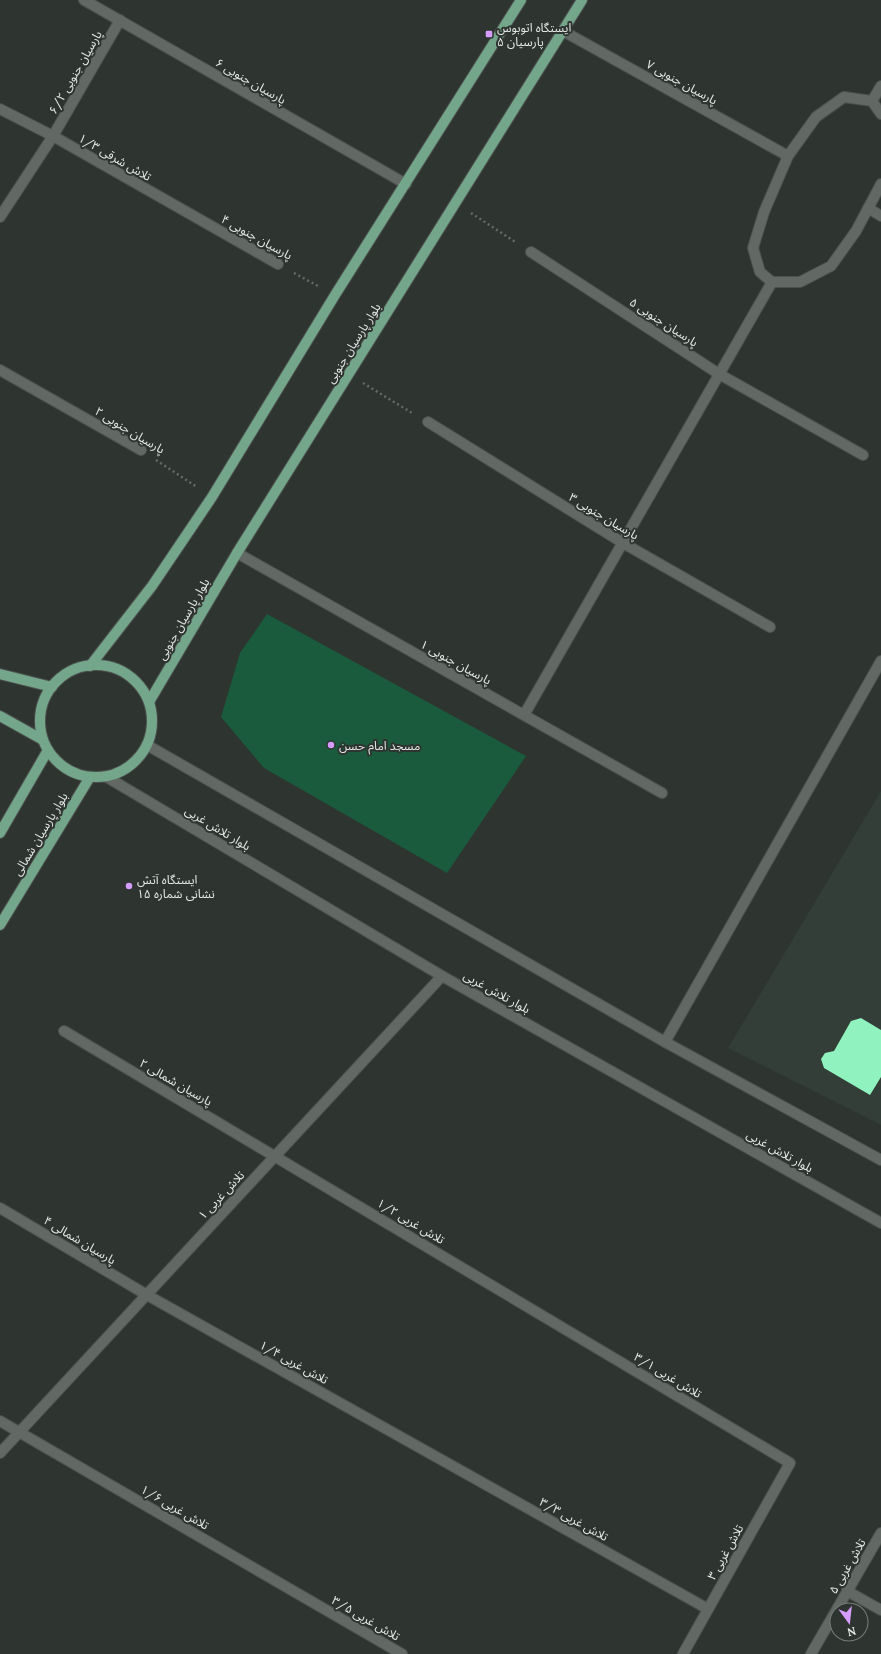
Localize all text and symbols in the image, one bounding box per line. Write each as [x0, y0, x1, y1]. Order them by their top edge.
place label: ایستگاه اتوبوس پارسیان ۵ [497, 20, 571, 50]
street label: ۶/۲ پارسیان جنوبی [45, 28, 106, 117]
marker: ایستگاه اتوبوس پارسیان ۵ [484, 29, 494, 39]
street label: ۶ پارسیان جنوبی [213, 55, 289, 108]
street label: ۷ پارسیان جنوبی [643, 56, 720, 109]
street label: ۱/۳ تلاش شرقی [75, 130, 154, 185]
street label: ۴ پارسیان جنوبی [218, 211, 295, 264]
street label: ۵ پارسیان جنوبی [626, 294, 701, 351]
street label: بلوار پارسیان جنوبی [322, 300, 385, 386]
street label: ۲ پارسیان جنوبی [92, 403, 168, 458]
street label: ۳ پارسیان جنوبی [566, 489, 642, 544]
street label: بلوار پارسیان جنوبی [154, 576, 213, 663]
street label: ۱ پارسیان جنوبی [417, 636, 494, 689]
place label: مسجد امام حسن [339, 738, 420, 755]
marker: مسجد امام حسن [326, 740, 336, 750]
street label: بلوار پارسیان شمالی [9, 790, 72, 879]
street label: بلوار تلاش غربی [182, 803, 254, 853]
place label: ایستگاه آتش نشانی شماره ۱۵ [137, 872, 215, 901]
marker: ایستگاه آتش نشانی شماره ۱۵ [124, 881, 134, 891]
street label: بلوار تلاش غربی [461, 968, 533, 1016]
street label: ۲ پارسیان شمالی [136, 1055, 215, 1110]
street label: بلوار تلاش غربی [744, 1127, 816, 1175]
street label: ۱ تلاش غربی [195, 1167, 248, 1222]
street label: ۱/۲ تلاش غربی [374, 1195, 448, 1248]
street label: ۴ پارسیان شمالی [41, 1213, 119, 1268]
street label: ۱/۴ تلاش غربی [257, 1337, 331, 1388]
street label: ۳/۱ تلاش غربی [631, 1349, 705, 1402]
street label: ۱/۶ تلاش غربی [138, 1481, 212, 1534]
street label: ۳/۳ تلاش غربی [537, 1494, 611, 1545]
street label: ۳ تلاش غربی [704, 1521, 747, 1582]
street label: ۵ تلاش غربی [825, 1535, 869, 1596]
street label: ۳/۵ تلاش غربی [329, 1592, 403, 1645]
north arrow [829, 1602, 869, 1642]
text: N [845, 1624, 858, 1640]

